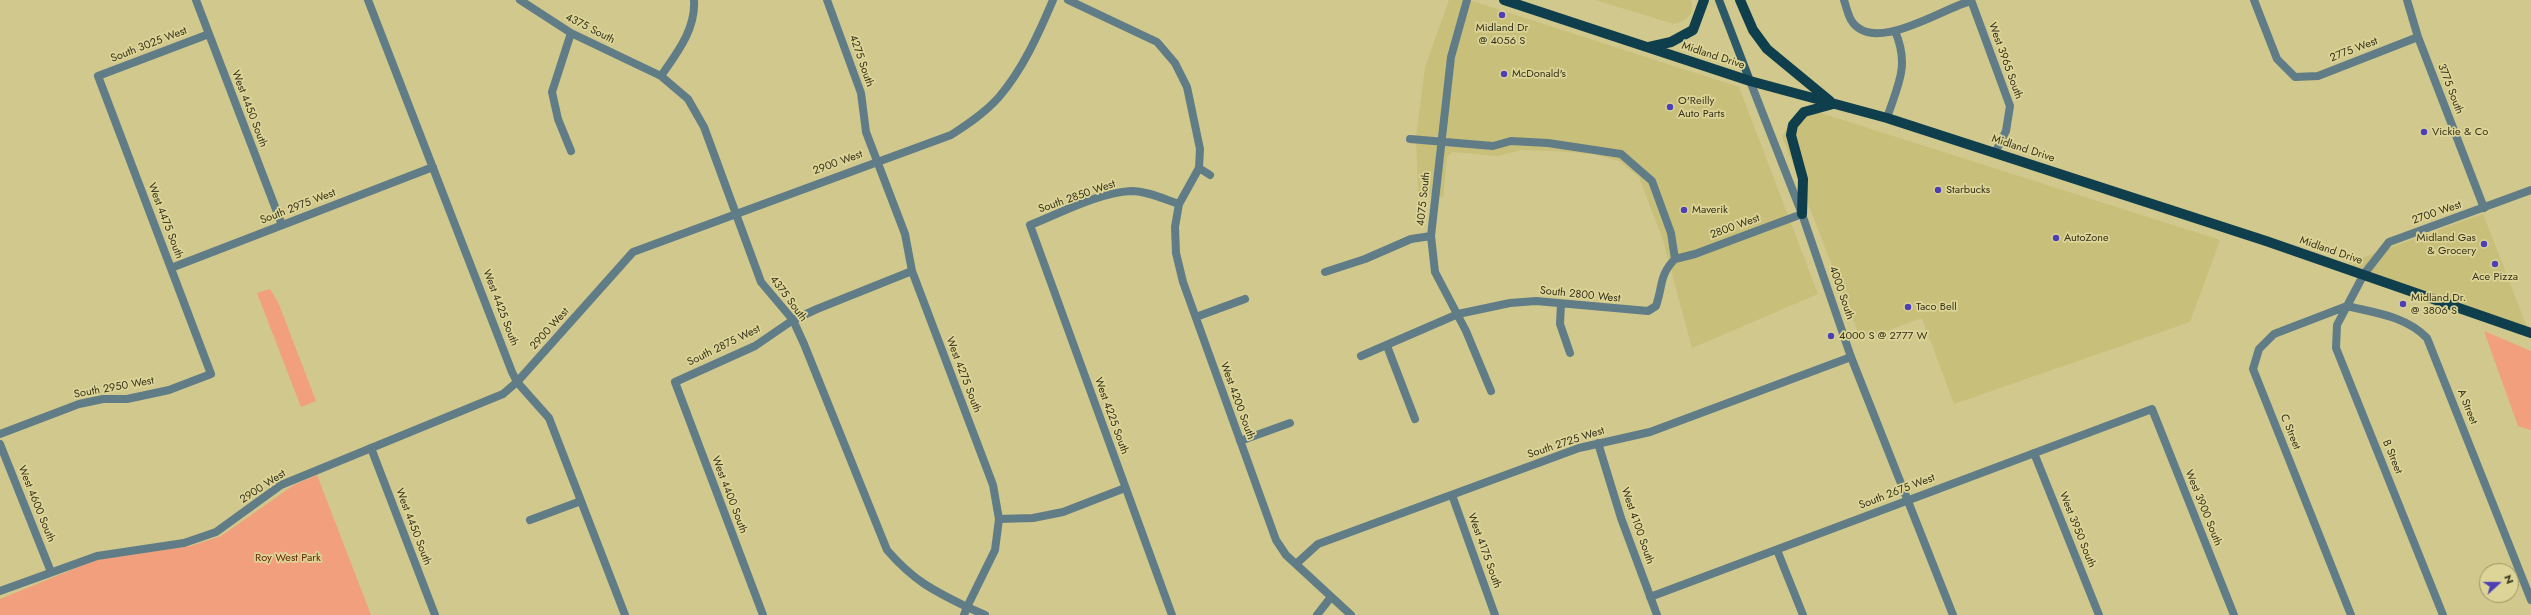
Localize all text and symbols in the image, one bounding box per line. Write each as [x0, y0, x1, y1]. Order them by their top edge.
marker: Midland Dr @ 4056 S [1497, 10, 1507, 20]
street label: 4375 South [563, 11, 617, 47]
place label: Midland Dr @ 4056 S [1476, 21, 1528, 47]
street label: West 3965 South [1985, 21, 2025, 101]
street label: South 3025 West [109, 24, 189, 66]
street label: 4275 South [846, 33, 876, 89]
street label: 2775 West [2328, 35, 2380, 65]
street label: Midland Drive [1680, 40, 1746, 72]
street label: 3775 South [2434, 62, 2466, 116]
place label: McDonald's [1512, 67, 1566, 81]
street label: West 4450 South [228, 69, 270, 149]
marker: McDonald's [1499, 69, 1509, 79]
place label: O'Reilly Auto Parts [1678, 94, 1725, 120]
marker: O'Reilly Auto Parts [1665, 102, 1675, 112]
place label: Vickie & Co [2432, 125, 2488, 139]
marker: Vickie & Co [2419, 127, 2429, 137]
street label: Midland Drive [1990, 133, 2056, 165]
street label: 2900 West [811, 148, 865, 178]
street label: 4075 South [1415, 171, 1433, 227]
street label: South 2850 West [1037, 178, 1117, 216]
street label: West 4475 South [144, 181, 186, 261]
place label: Starbucks [1946, 183, 1990, 197]
marker: Starbucks [1933, 185, 1943, 195]
street label: South 2975 West [258, 187, 338, 227]
street label: 2700 West [2411, 198, 2463, 228]
place label: Maverik [1692, 203, 1728, 217]
marker: Maverik [1679, 205, 1689, 215]
street label: 2800 West [1709, 212, 1761, 242]
place label: AutoZone [2064, 231, 2109, 245]
place label: Midland Gas & Grocery [2417, 231, 2476, 257]
marker: AutoZone [2051, 233, 2061, 243]
street label: Midland Drive [2298, 234, 2364, 268]
marker: Midland Gas & Grocery [2479, 239, 2489, 249]
marker: Ace Pizza [2490, 259, 2500, 269]
street label: 4000 South [1826, 265, 1856, 321]
street label: West 4425 South [479, 268, 521, 348]
place label: Ace Pizza [2472, 270, 2518, 284]
street label: 4375 South [767, 274, 809, 324]
street label: South 2800 West [1539, 284, 1621, 306]
place label: Midland Dr. @ 3806 S [2411, 291, 2466, 317]
marker: Midland Dr. @ 3806 S [2398, 299, 2408, 309]
place label: Taco Bell [1916, 300, 1957, 314]
marker: Taco Bell [1903, 302, 1913, 312]
street label: 2900 West [528, 305, 572, 353]
street label: South 2875 West [685, 323, 763, 369]
place label: 4000 S @ 2777 W [1839, 329, 1927, 343]
marker: 4000 S @ 2777 W [1826, 331, 1836, 341]
street label: West 4275 South [942, 335, 984, 415]
street label: West 4200 South [1217, 360, 1257, 442]
street label: South 2950 West [73, 374, 155, 402]
street label: West 4225 South [1091, 376, 1131, 456]
street label: A Street [2454, 387, 2480, 427]
street label: C Street [2277, 412, 2303, 452]
street label: South 2725 West [1526, 424, 1606, 462]
street label: B Street [2379, 438, 2405, 476]
street label: West 4400 South [708, 455, 750, 535]
street label: West 4600 South [15, 464, 57, 544]
street label: 2900 West [238, 467, 288, 507]
street label: West 3900 South [2182, 468, 2224, 548]
street label: South 2675 West [1857, 471, 1937, 513]
street label: West 4100 South [1618, 486, 1656, 566]
street label: West 4450 South [392, 487, 434, 567]
street label: West 3950 South [2056, 490, 2098, 570]
street label: West 4175 South [1464, 512, 1504, 590]
park label: Roy West Park [255, 551, 321, 565]
north arrow [2479, 563, 2519, 603]
text: N [2500, 572, 2518, 586]

